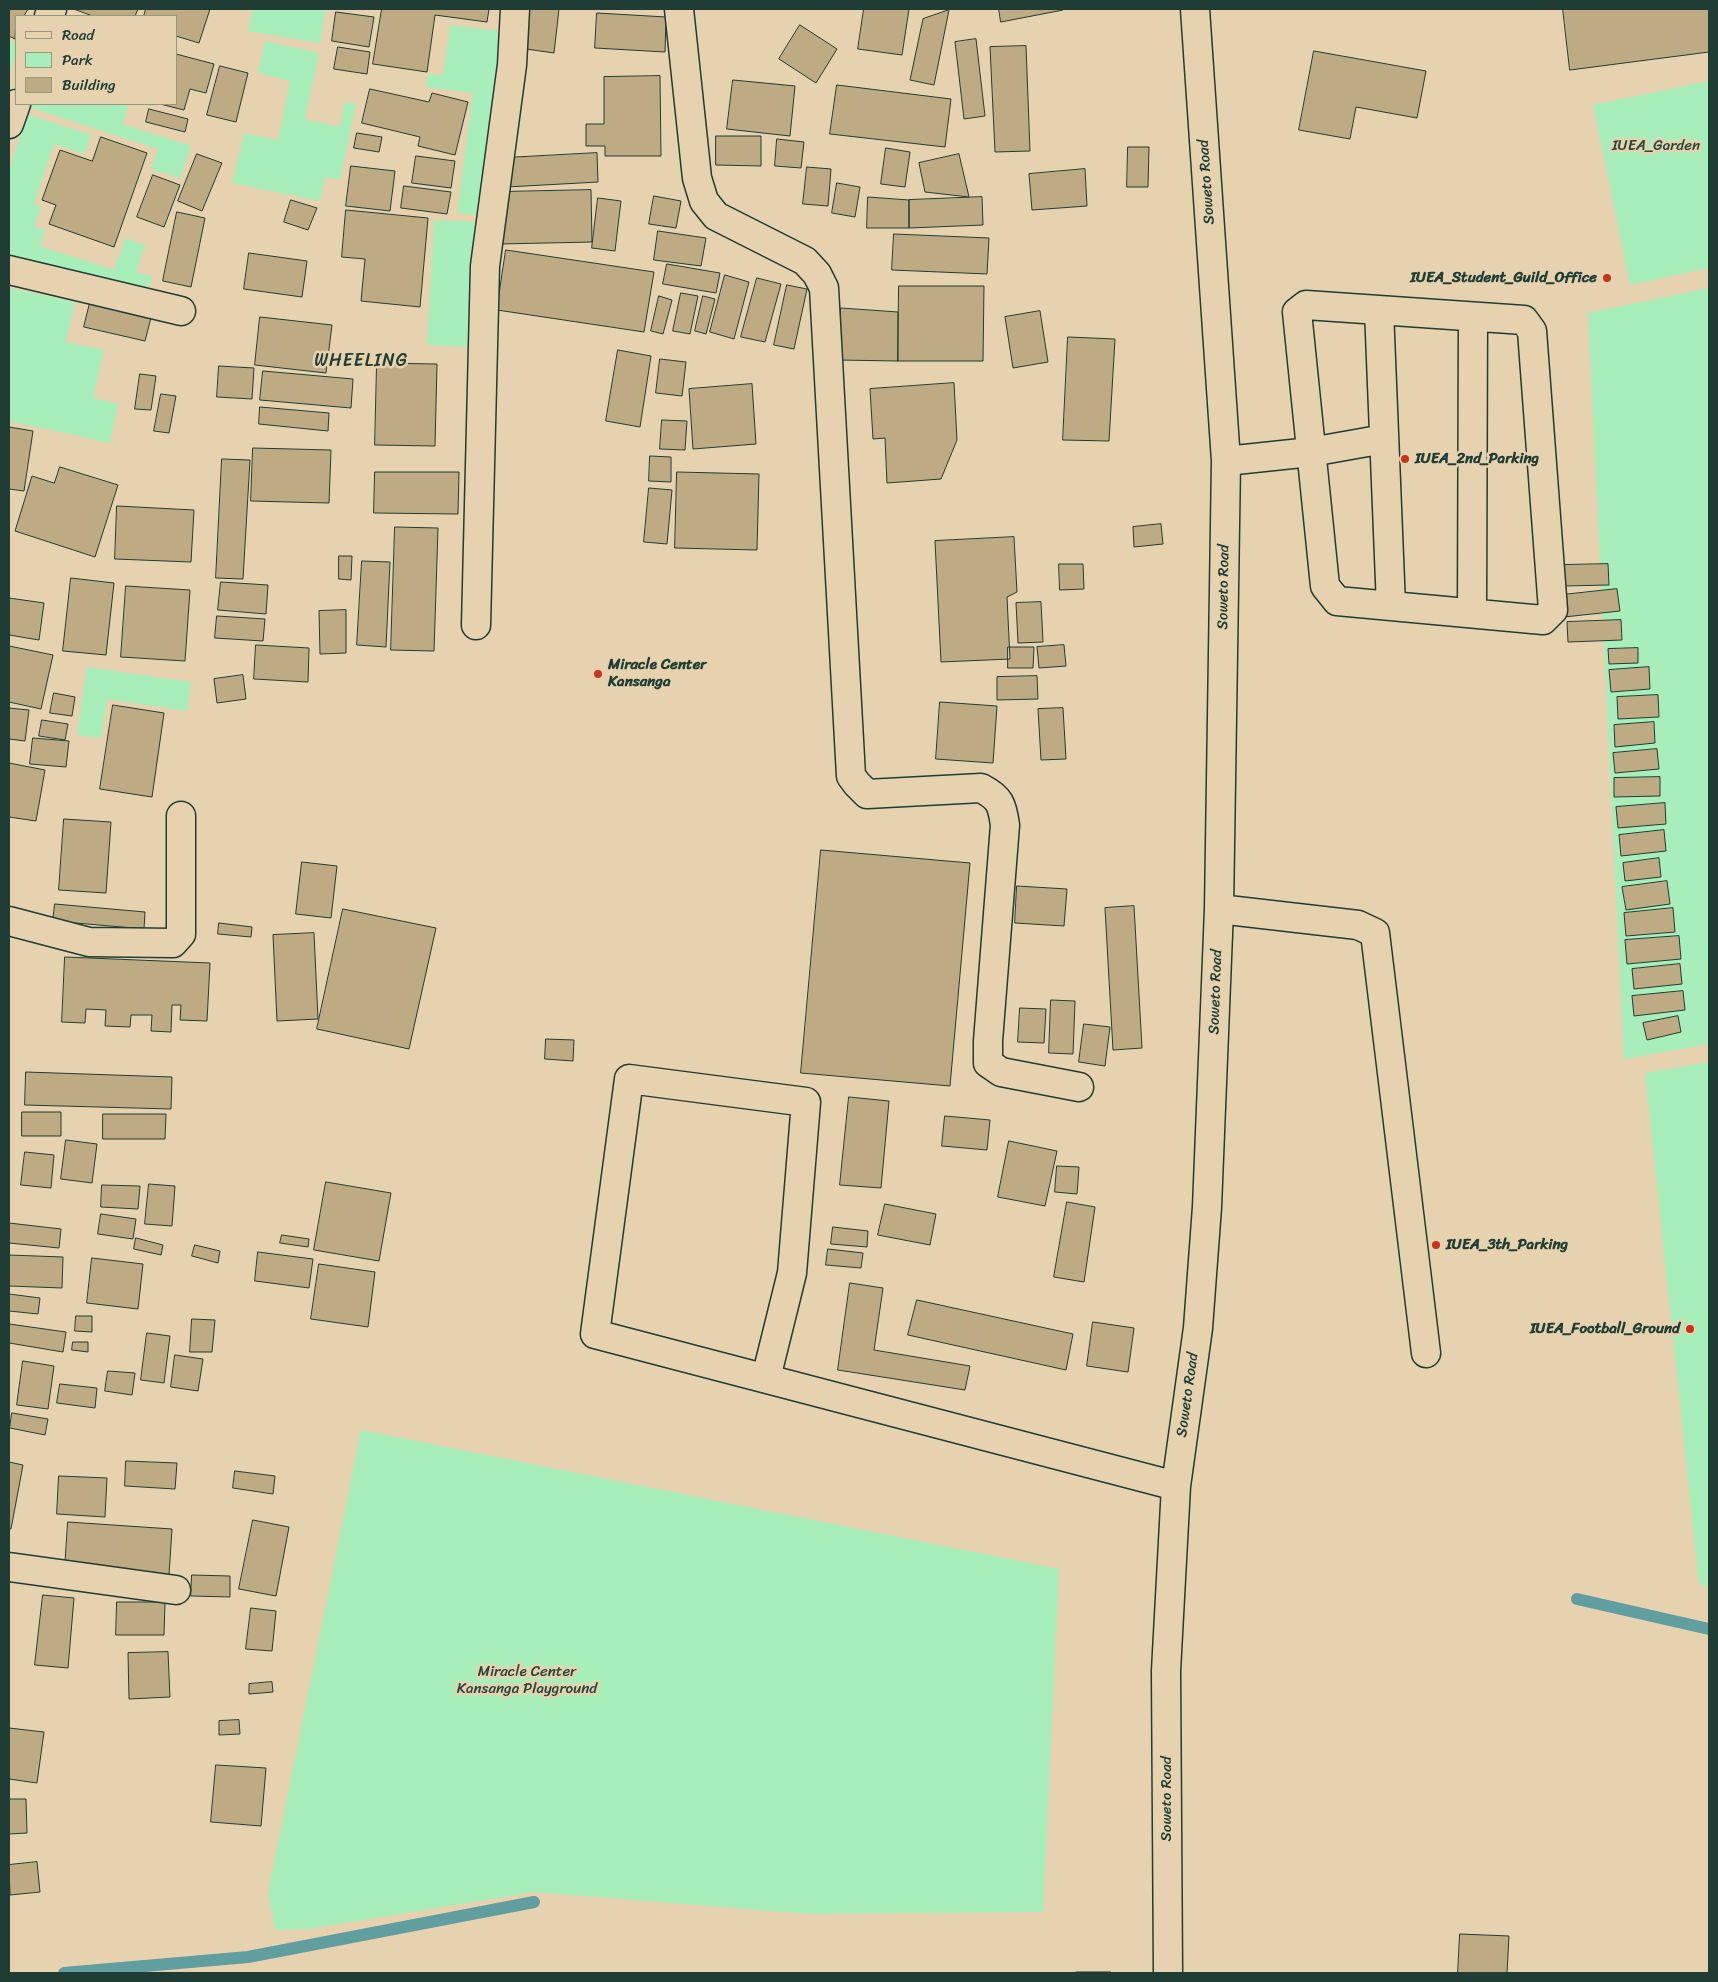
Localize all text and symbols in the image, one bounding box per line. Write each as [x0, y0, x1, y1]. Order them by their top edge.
legend [15, 15, 178, 105]
text: Road [62, 22, 94, 48]
text: Park [62, 47, 93, 73]
text: Building [62, 72, 116, 98]
park label: IUEA_Garden [1612, 137, 1700, 155]
street label: Soweto Road [1195, 139, 1219, 225]
place label: IUEA_Student_Guild_Office [1410, 269, 1597, 287]
marker: IUEA_Student_Guild_Office [1601, 272, 1613, 284]
district label: WHEELING [314, 350, 408, 372]
place label: IUEA_2nd_Parking [1415, 450, 1539, 468]
marker: IUEA_2nd_Parking [1399, 453, 1411, 465]
street label: Soweto Road [1214, 544, 1234, 630]
place label: Miracle Center Kansanga [608, 656, 707, 691]
marker: Miracle Center Kansanga [592, 668, 604, 680]
street label: Soweto Road [1206, 949, 1226, 1035]
place label: IUEA_3th_Parking [1446, 1236, 1568, 1254]
marker: IUEA_3th_Parking [1430, 1239, 1442, 1251]
place label: IUEA_Football_Ground [1530, 1320, 1680, 1338]
marker: IUEA_Football_Ground [1684, 1323, 1696, 1335]
street label: Soweto Road [1173, 1352, 1203, 1438]
park label: Miracle Center Kansanga Playground [457, 1663, 597, 1698]
street label: Soweto Road [1158, 1756, 1176, 1842]

